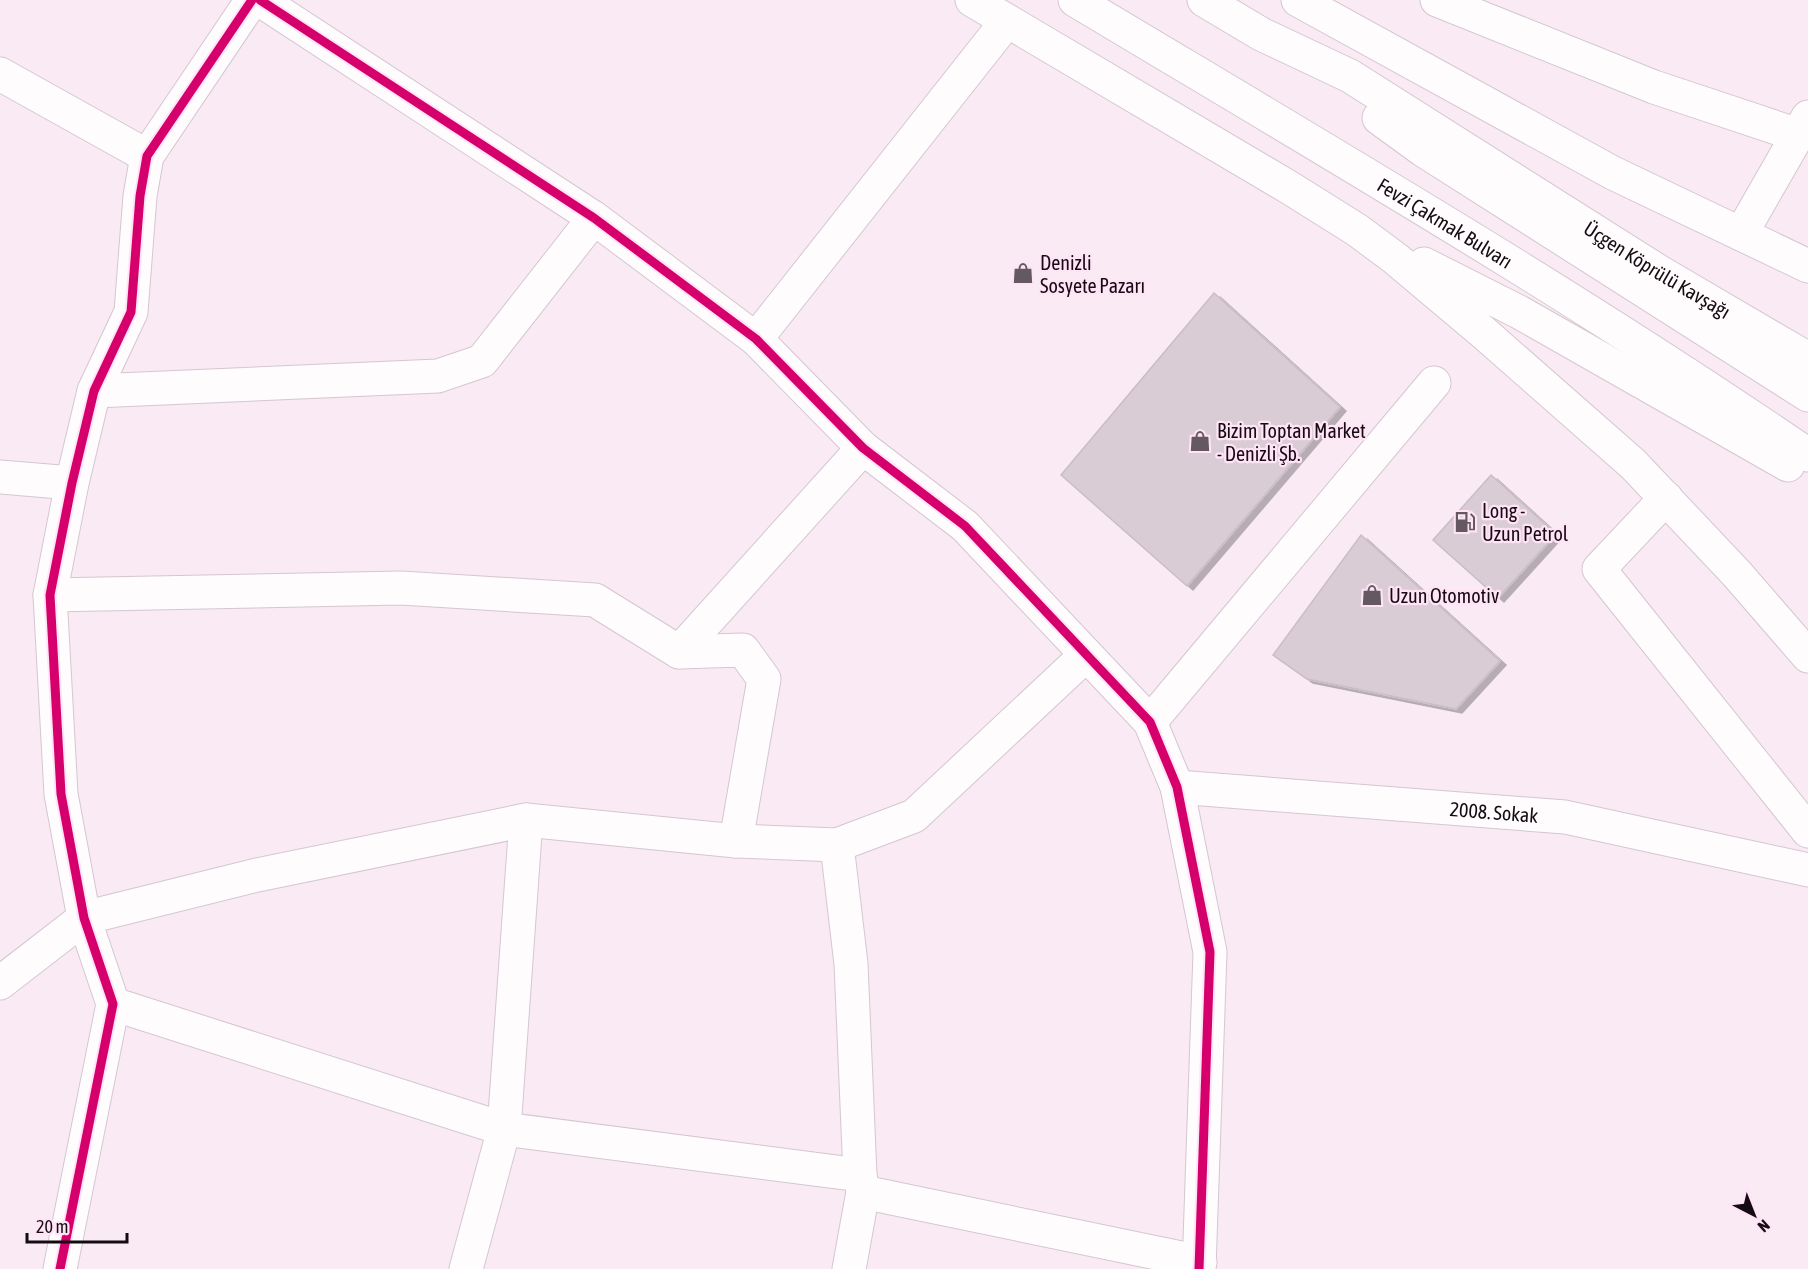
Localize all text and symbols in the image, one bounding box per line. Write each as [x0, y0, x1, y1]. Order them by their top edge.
street label: Fevzi Çakmak Bulvarı [1374, 173, 1517, 272]
street label: Üçgen Köprülü Kavşağı [1580, 216, 1735, 323]
place label: Denizli Sosyete Pazarı [1040, 251, 1145, 297]
shop icon: Denizli Sosyete Pazarı [1011, 261, 1035, 285]
place label: Bizim Toptan Market - Denizli Şb. [1217, 419, 1366, 465]
shop icon: Bizim Toptan Market - Denizli Şb. [1188, 429, 1212, 453]
place label: Long - Uzun Petrol [1482, 499, 1569, 545]
fuel station icon: Long - Uzun Petrol [1453, 510, 1477, 534]
shop icon: Uzun Otomotiv [1360, 583, 1384, 607]
place label: Uzun Otomotiv [1389, 584, 1499, 607]
street label: 2008. Sokak [1449, 797, 1539, 826]
north arrow [1724, 1185, 1784, 1245]
scale bar [27, 1206, 128, 1244]
text: 20 m [36, 1216, 68, 1237]
text: N [1755, 1216, 1774, 1236]

